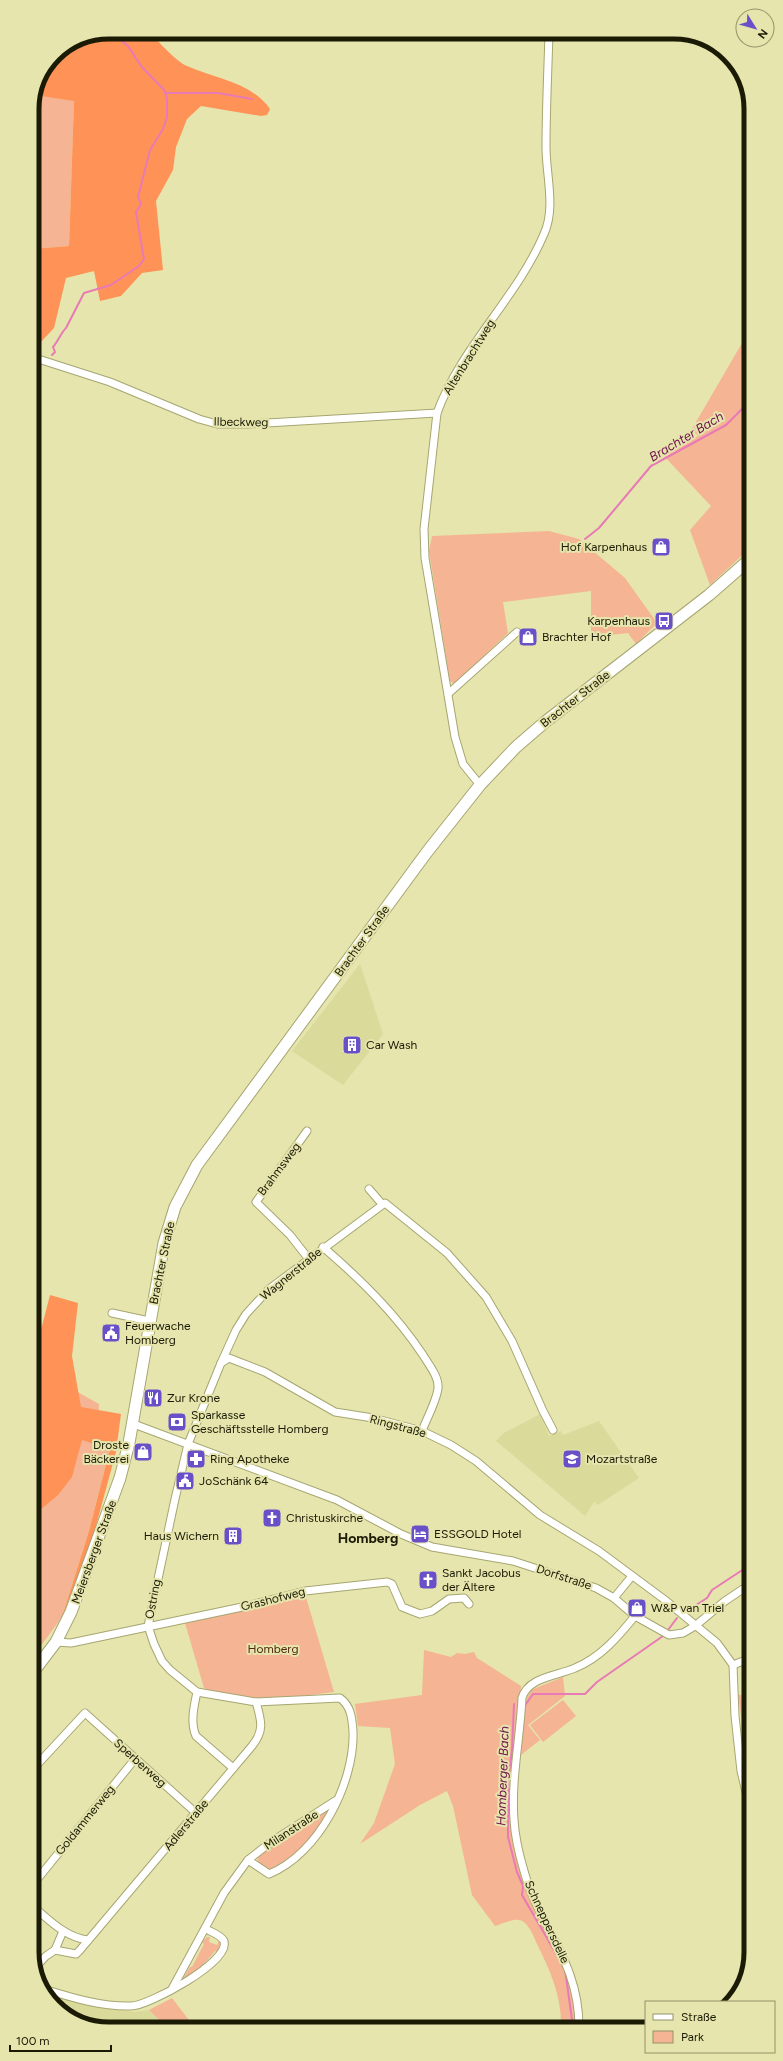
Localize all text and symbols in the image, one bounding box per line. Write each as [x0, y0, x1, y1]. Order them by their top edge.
north arrow [735, 8, 775, 48]
text: N [755, 26, 770, 41]
street label: Altenbrachtweg [440, 317, 498, 397]
water label: Brachter Bach [646, 408, 726, 464]
street label: Ilbeckweg [214, 415, 268, 429]
shop icon: Hof Karpenhaus [650, 536, 672, 558]
place label: Hof Karpenhaus [561, 540, 647, 554]
bus stop icon: Karpenhaus [653, 610, 675, 632]
place label: Karpenhaus [587, 614, 650, 628]
shop icon: Brachter Hof [517, 626, 539, 648]
place label: Brachter Hof [542, 630, 612, 644]
street label: Brachter Straße [538, 667, 613, 730]
street label: Brachter Straße [332, 902, 393, 979]
building icon: Car Wash [341, 1034, 363, 1056]
place label: Car Wash [366, 1038, 418, 1052]
street label: Brahmsweg [254, 1140, 304, 1198]
street label: Brachter Straße [146, 1220, 178, 1306]
street label: Wagnerstraße [257, 1245, 325, 1303]
place label: Feuerwache Homberg [125, 1319, 191, 1347]
public building icon: Feuerwache Homberg [100, 1322, 122, 1344]
restaurant icon: Zur Krone [142, 1387, 164, 1409]
place label: Zur Krone [167, 1391, 220, 1405]
place label: Sparkasse Geschäftsstelle Homberg [191, 1408, 328, 1436]
bank icon: Sparkasse Geschäftsstelle Homberg [166, 1411, 188, 1433]
street label: Ringstraße [368, 1412, 428, 1440]
place label: Droste Bäckerei [83, 1438, 129, 1466]
shop icon: Droste Bäckerei [132, 1441, 154, 1463]
pharmacy icon: Ring Apotheke [185, 1448, 207, 1470]
school or university icon: Mozartstraße [561, 1448, 583, 1470]
place label: Ring Apotheke [210, 1452, 290, 1466]
place label: Mozartstraße [586, 1452, 658, 1466]
public building icon: JoSchänk 64 [174, 1470, 196, 1492]
place label: JoSchänk 64 [199, 1474, 269, 1488]
street label: Meiersberger Straße [69, 1498, 119, 1606]
church icon: Christuskirche [261, 1507, 283, 1529]
place label: Christuskirche [286, 1511, 363, 1525]
hotel icon: ESSGOLD Hotel [409, 1523, 431, 1545]
building icon: Haus Wichern [222, 1525, 244, 1547]
place label: ESSGOLD Hotel [434, 1527, 521, 1541]
place label: Haus Wichern [144, 1529, 219, 1543]
district label: Homberg [338, 1530, 398, 1547]
street label: Dorfstraße [535, 1561, 594, 1593]
place label: Sankt Jacobus der Ältere [442, 1566, 521, 1594]
church icon: Sankt Jacobus der Ältere [417, 1569, 439, 1591]
street label: Ostring [142, 1578, 164, 1620]
street label: Grashofweg [239, 1584, 307, 1614]
shop icon: W&P van Triel [626, 1597, 648, 1619]
place label: W&P van Triel [651, 1601, 724, 1615]
park label: Homberg [248, 1642, 298, 1656]
water label: Homberger Bach [493, 1726, 512, 1826]
street label: Sperberweg [111, 1736, 169, 1790]
street label: Goldammerweg [53, 1782, 117, 1858]
street label: Adlerstraße [161, 1796, 212, 1853]
street label: Milanstraße [261, 1807, 321, 1853]
street label: Schneppersdelle [522, 1878, 572, 1966]
legend [645, 2001, 775, 2053]
text: Straße [681, 2010, 717, 2024]
scale bar [10, 2027, 111, 2053]
text: Park [681, 2030, 704, 2044]
text: 100 m [16, 2034, 50, 2048]

